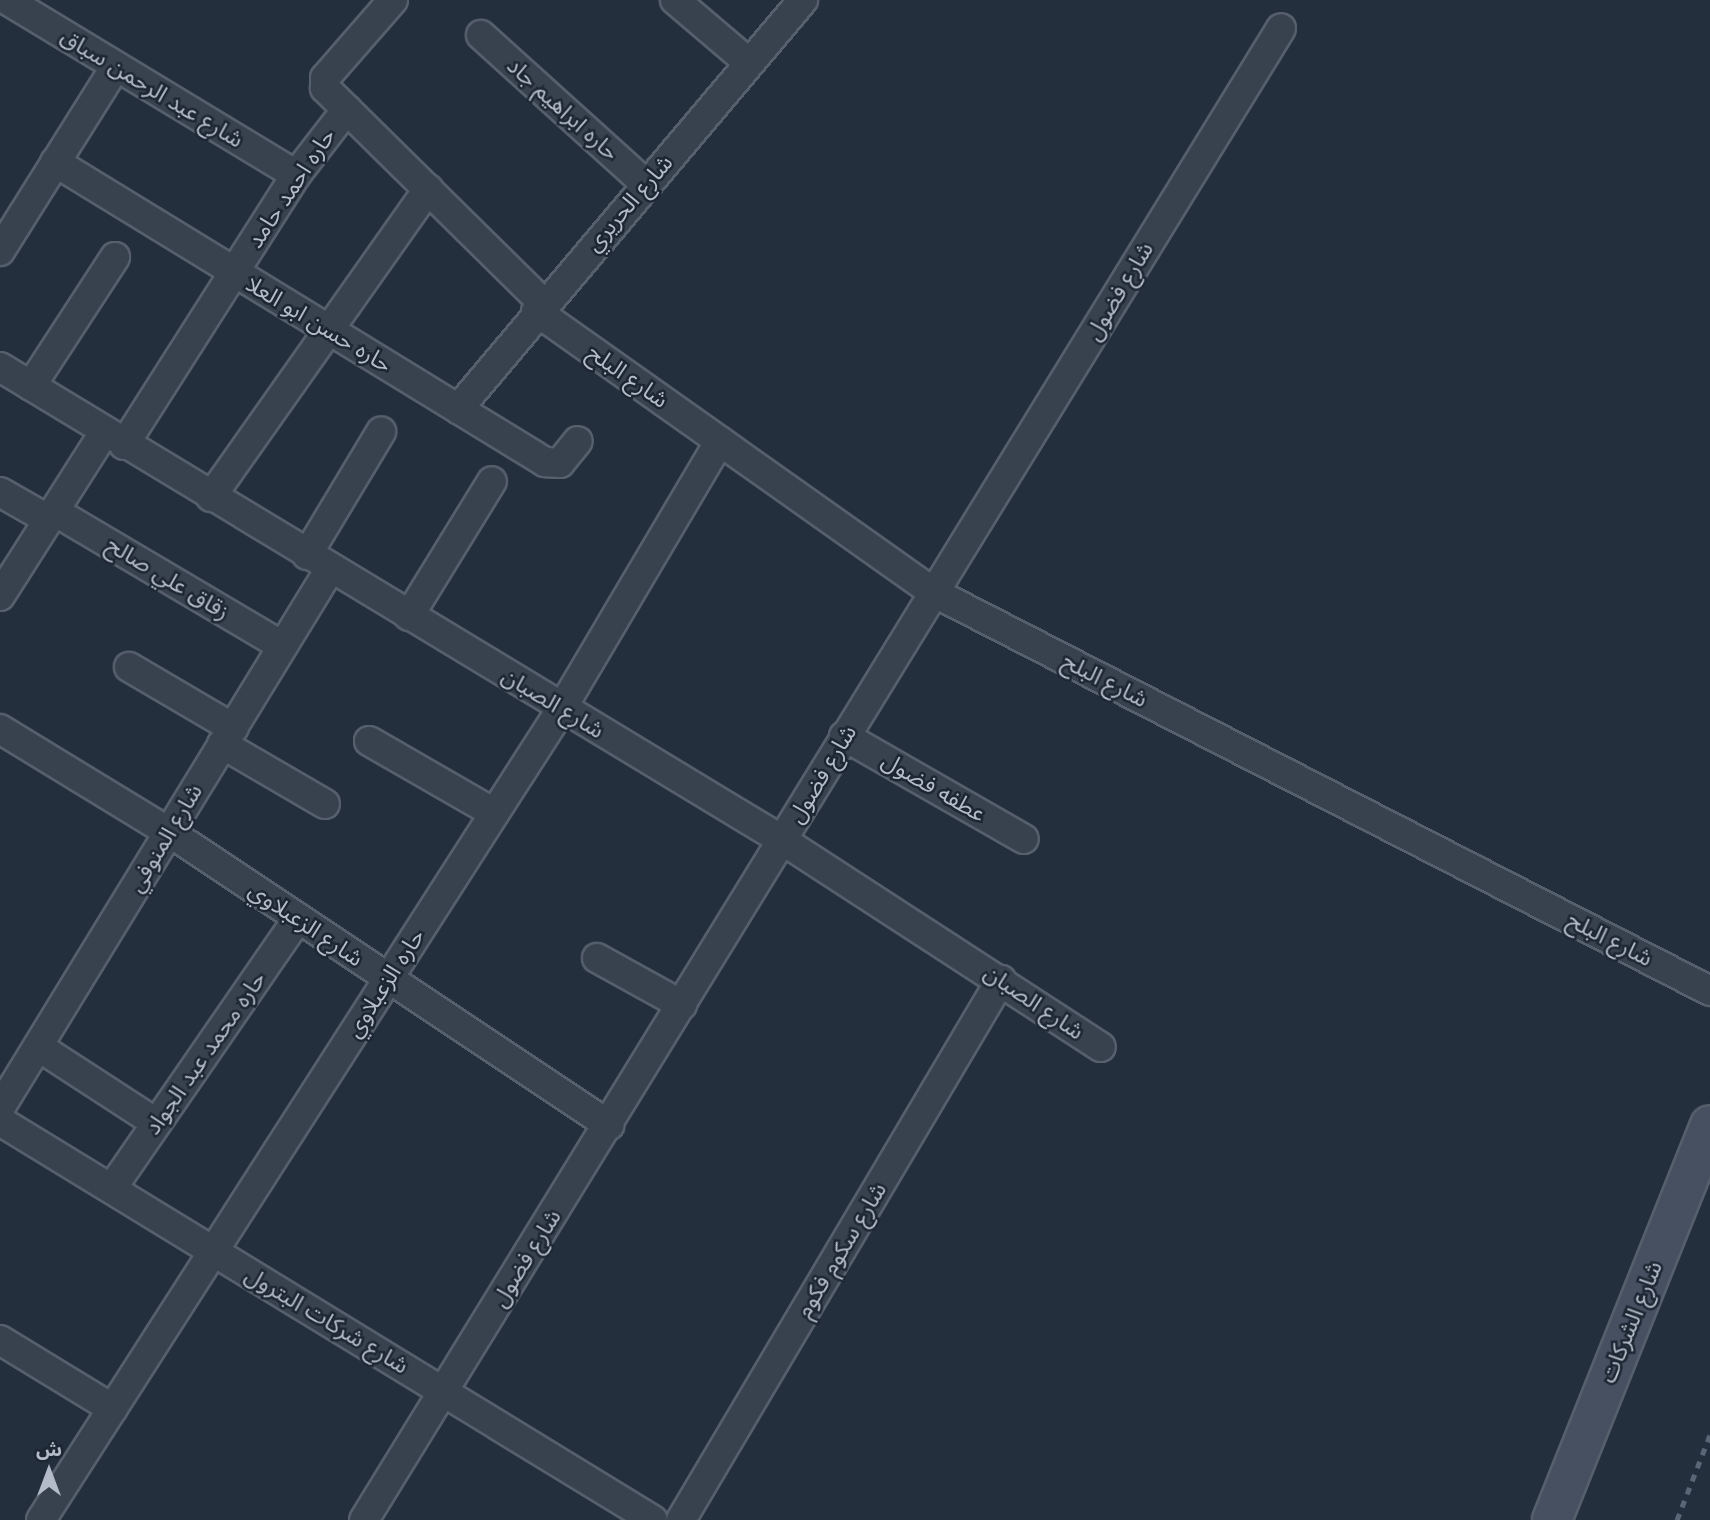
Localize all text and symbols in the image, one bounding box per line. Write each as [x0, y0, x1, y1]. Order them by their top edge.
street label: شارع عبد الرحمن سباق [56, 22, 248, 154]
street label: حاره ابراهيم جاد [501, 52, 625, 166]
street label: حاره احمد حامد [241, 123, 341, 253]
street label: شارع الحريري [580, 149, 678, 257]
street label: شارع فضول [1079, 237, 1159, 345]
street label: حاره حسن ابو العلا [241, 270, 397, 378]
street label: شارع البلح [582, 338, 674, 414]
street label: زقاق علي صالح [102, 531, 234, 625]
street label: شارع البلح [1058, 647, 1152, 713]
street label: شارع الصبان [497, 662, 609, 744]
street label: شارع فضول [782, 720, 862, 828]
street label: عطفه فضول [877, 746, 991, 828]
street label: شارع المنوفي [122, 779, 208, 897]
street label: شارع الزعبلاوي [244, 876, 368, 972]
street label: شارع البلح [1563, 906, 1657, 972]
street label: حاره الزعبلاوي [340, 923, 430, 1043]
street label: شارع الصبان [979, 959, 1089, 1045]
street label: حاره محمد عبد الجواد [138, 966, 272, 1140]
street label: شارع سكوم فكوم [790, 1177, 892, 1323]
street label: شارع فضول [485, 1204, 567, 1312]
street label: شارع الشركات [1594, 1257, 1668, 1387]
street label: شارع شركات البترول [240, 1260, 414, 1380]
north arrow [14, 1436, 84, 1506]
text: ش [36, 1438, 62, 1461]

